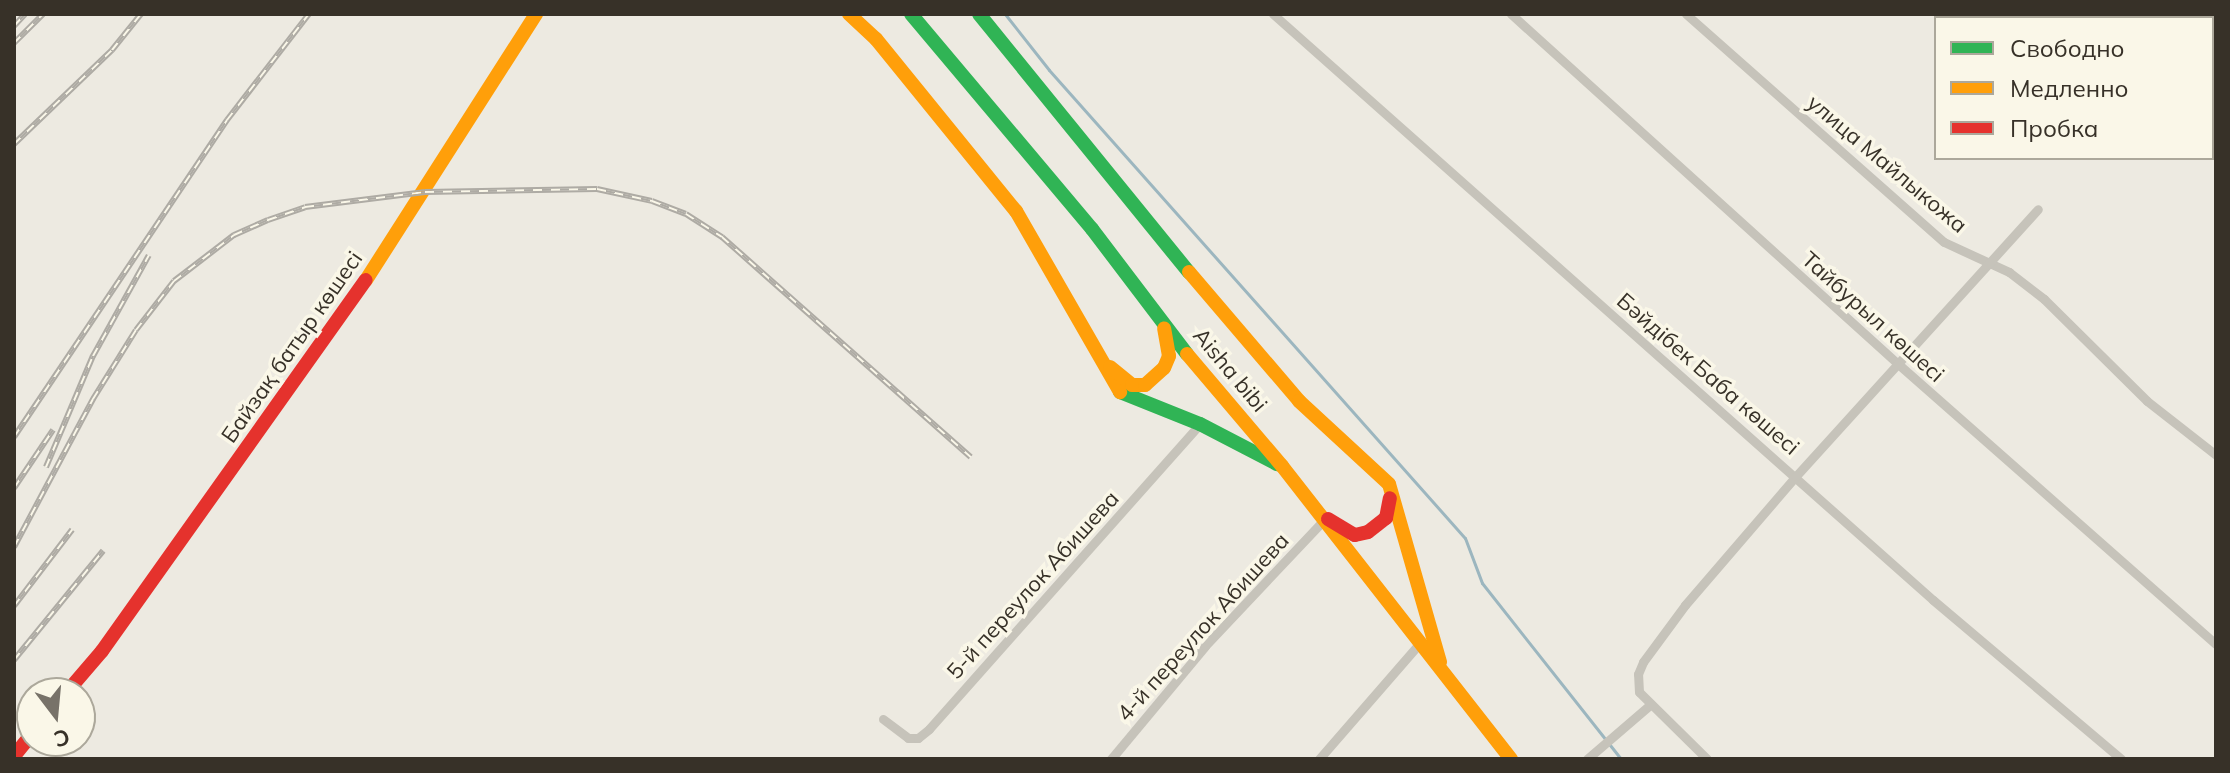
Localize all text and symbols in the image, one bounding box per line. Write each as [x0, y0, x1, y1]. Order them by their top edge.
legend [1934, 16, 2214, 160]
text: Свободно [2010, 33, 2125, 63]
text: Медленно [2010, 73, 2129, 103]
street label: улица Майлыкожа [1802, 90, 1972, 238]
text: Пробка [2010, 113, 2098, 143]
street label: Байзақ батыр көшесі [216, 246, 368, 448]
street label: Тайбурыл көшесі [1796, 246, 1950, 388]
street label: Бәйдібек Баба көшесі [1611, 288, 1805, 460]
street label: Aisha bibi [1187, 323, 1273, 417]
street label: 5-й переулок Абишева [941, 485, 1125, 685]
street label: 4-й переулок Абишева [1111, 527, 1295, 727]
north arrow [16, 677, 96, 757]
text: С [51, 723, 73, 754]

